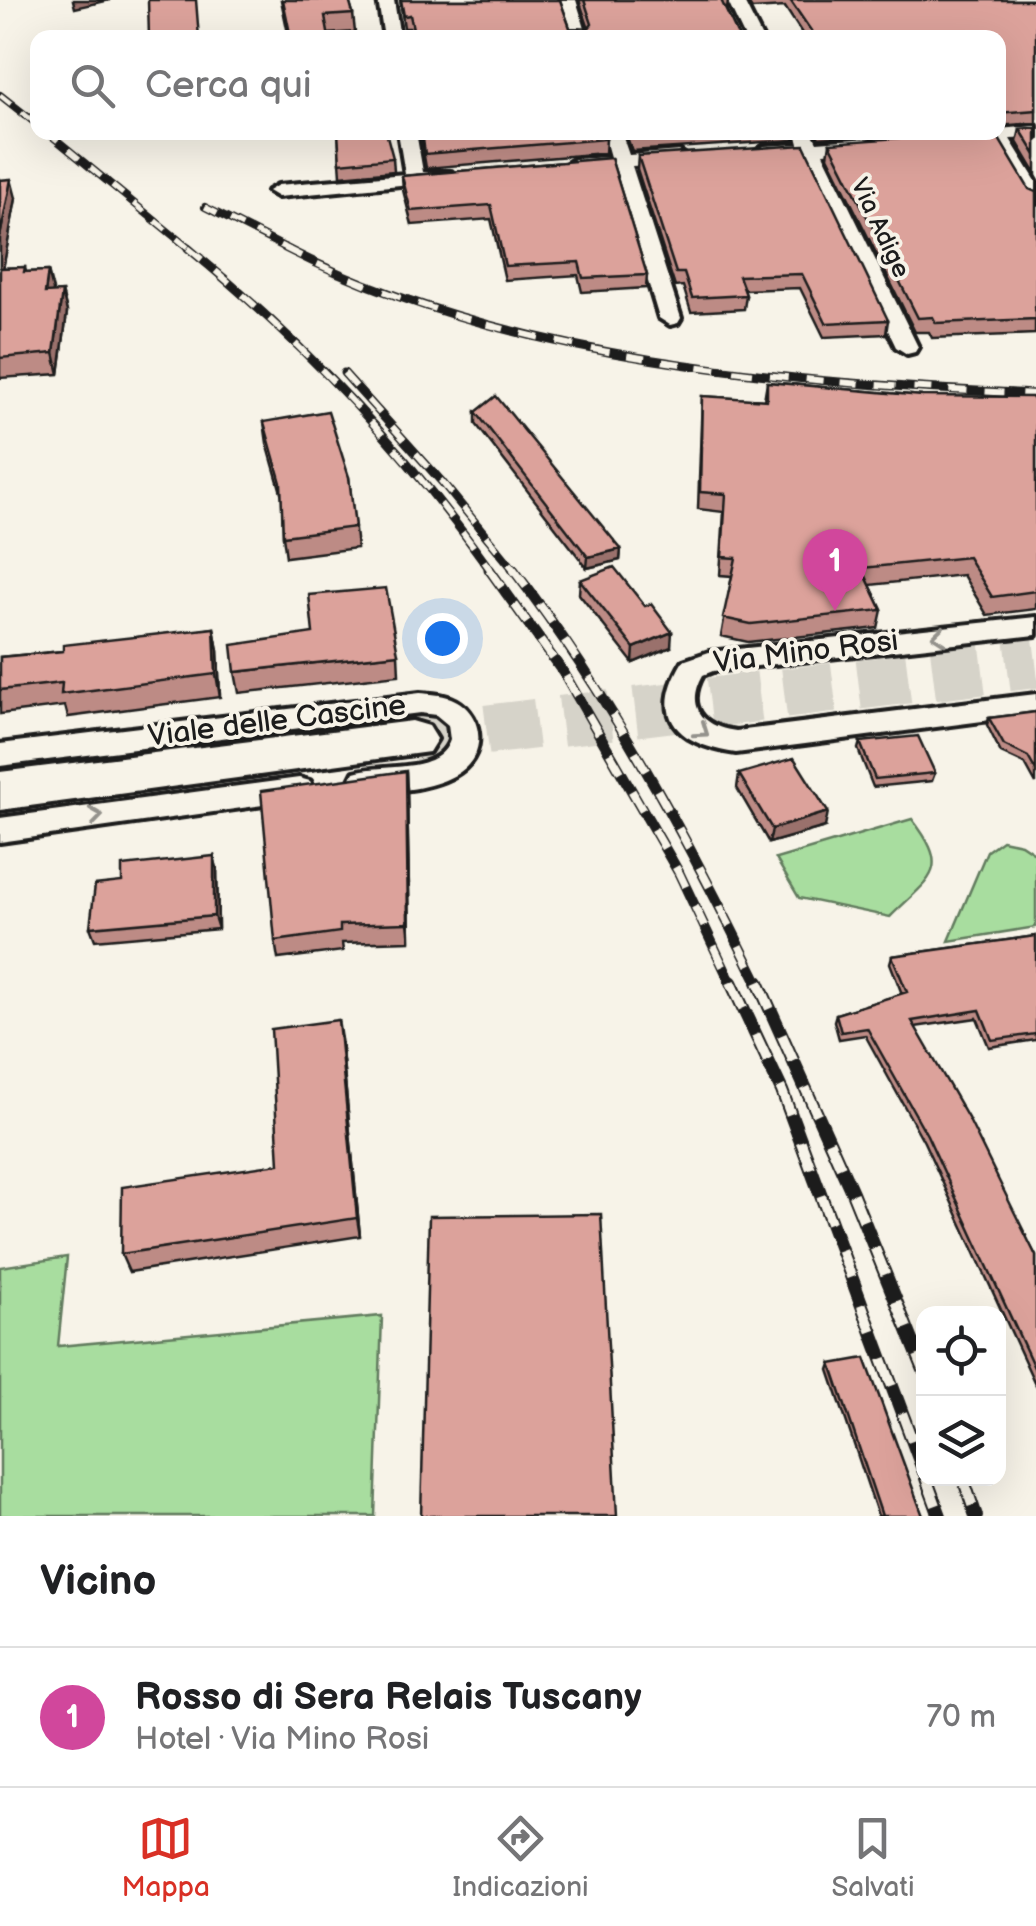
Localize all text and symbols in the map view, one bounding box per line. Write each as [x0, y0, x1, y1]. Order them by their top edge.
search box [30, 30, 1006, 140]
icon: search [65, 58, 120, 113]
text: Cerca qui [145, 63, 312, 108]
street label: Via Adige [843, 173, 917, 283]
pin: 1 [802, 528, 868, 611]
your location [417, 613, 468, 664]
street label: Via Mino Rosi [712, 623, 900, 681]
one-way arrow [931, 625, 947, 646]
street label: Viale delle Cascine [146, 687, 408, 755]
one-way arrow [691, 719, 709, 737]
one-way arrow [88, 807, 105, 828]
map controls [916, 1306, 1006, 1486]
button: locate [916, 1306, 1006, 1396]
button: layers [916, 1396, 1006, 1486]
text: Vicino [40, 1556, 156, 1607]
text: Rosso di Sera Relais Tuscany [135, 1675, 642, 1720]
text: 1 [66, 1698, 79, 1737]
text: 70 m [926, 1698, 996, 1737]
text: Hotel · Via Mino Rosi [135, 1720, 429, 1759]
tab: Mappa [121, 1811, 210, 1904]
tab: Indicazioni [453, 1811, 589, 1904]
tab: Salvati [831, 1811, 915, 1904]

